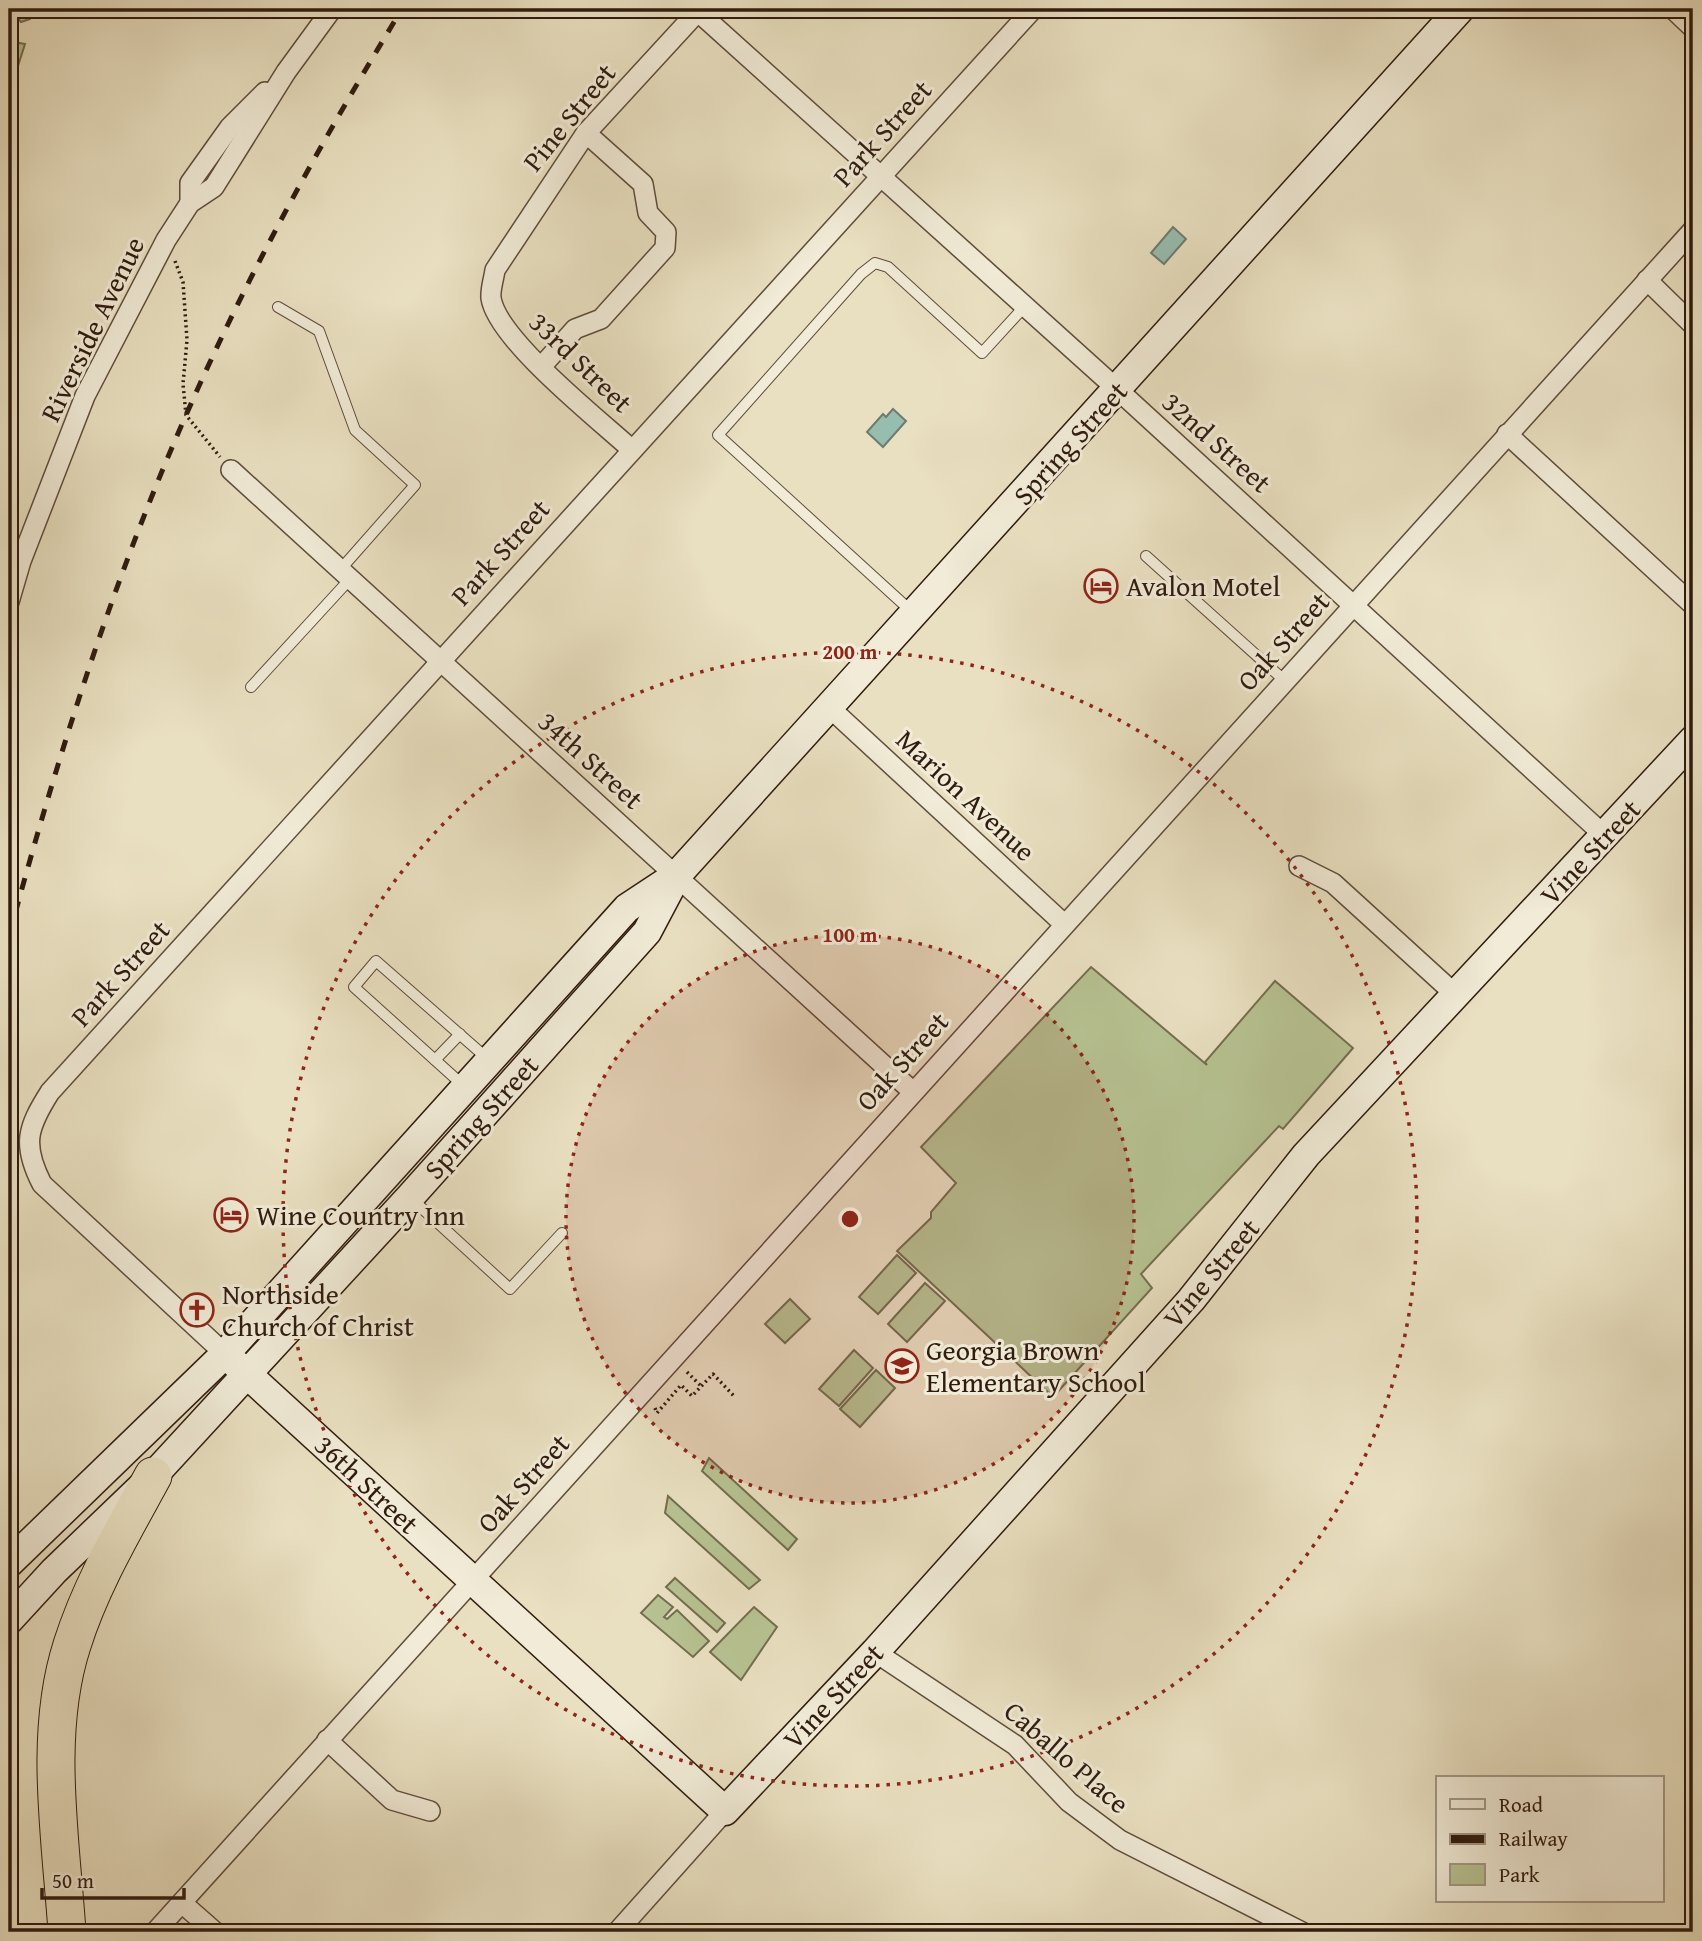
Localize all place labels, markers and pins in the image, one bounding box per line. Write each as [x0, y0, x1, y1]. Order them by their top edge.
place label: Avalon Motel [1126, 565, 1281, 606]
hotel icon: Avalon Motel [1082, 567, 1120, 605]
place label: Wine Country Inn [256, 1194, 465, 1235]
hotel icon: Wine Country Inn [212, 1196, 250, 1234]
centre of rings [838, 1207, 862, 1231]
place label: Northside Church of Christ [222, 1273, 414, 1346]
church icon: Northside Church of Christ [178, 1291, 216, 1329]
place label: Georgia Brown Elementary School [926, 1329, 1146, 1402]
school or university icon: Georgia Brown Elementary School [883, 1347, 921, 1385]

